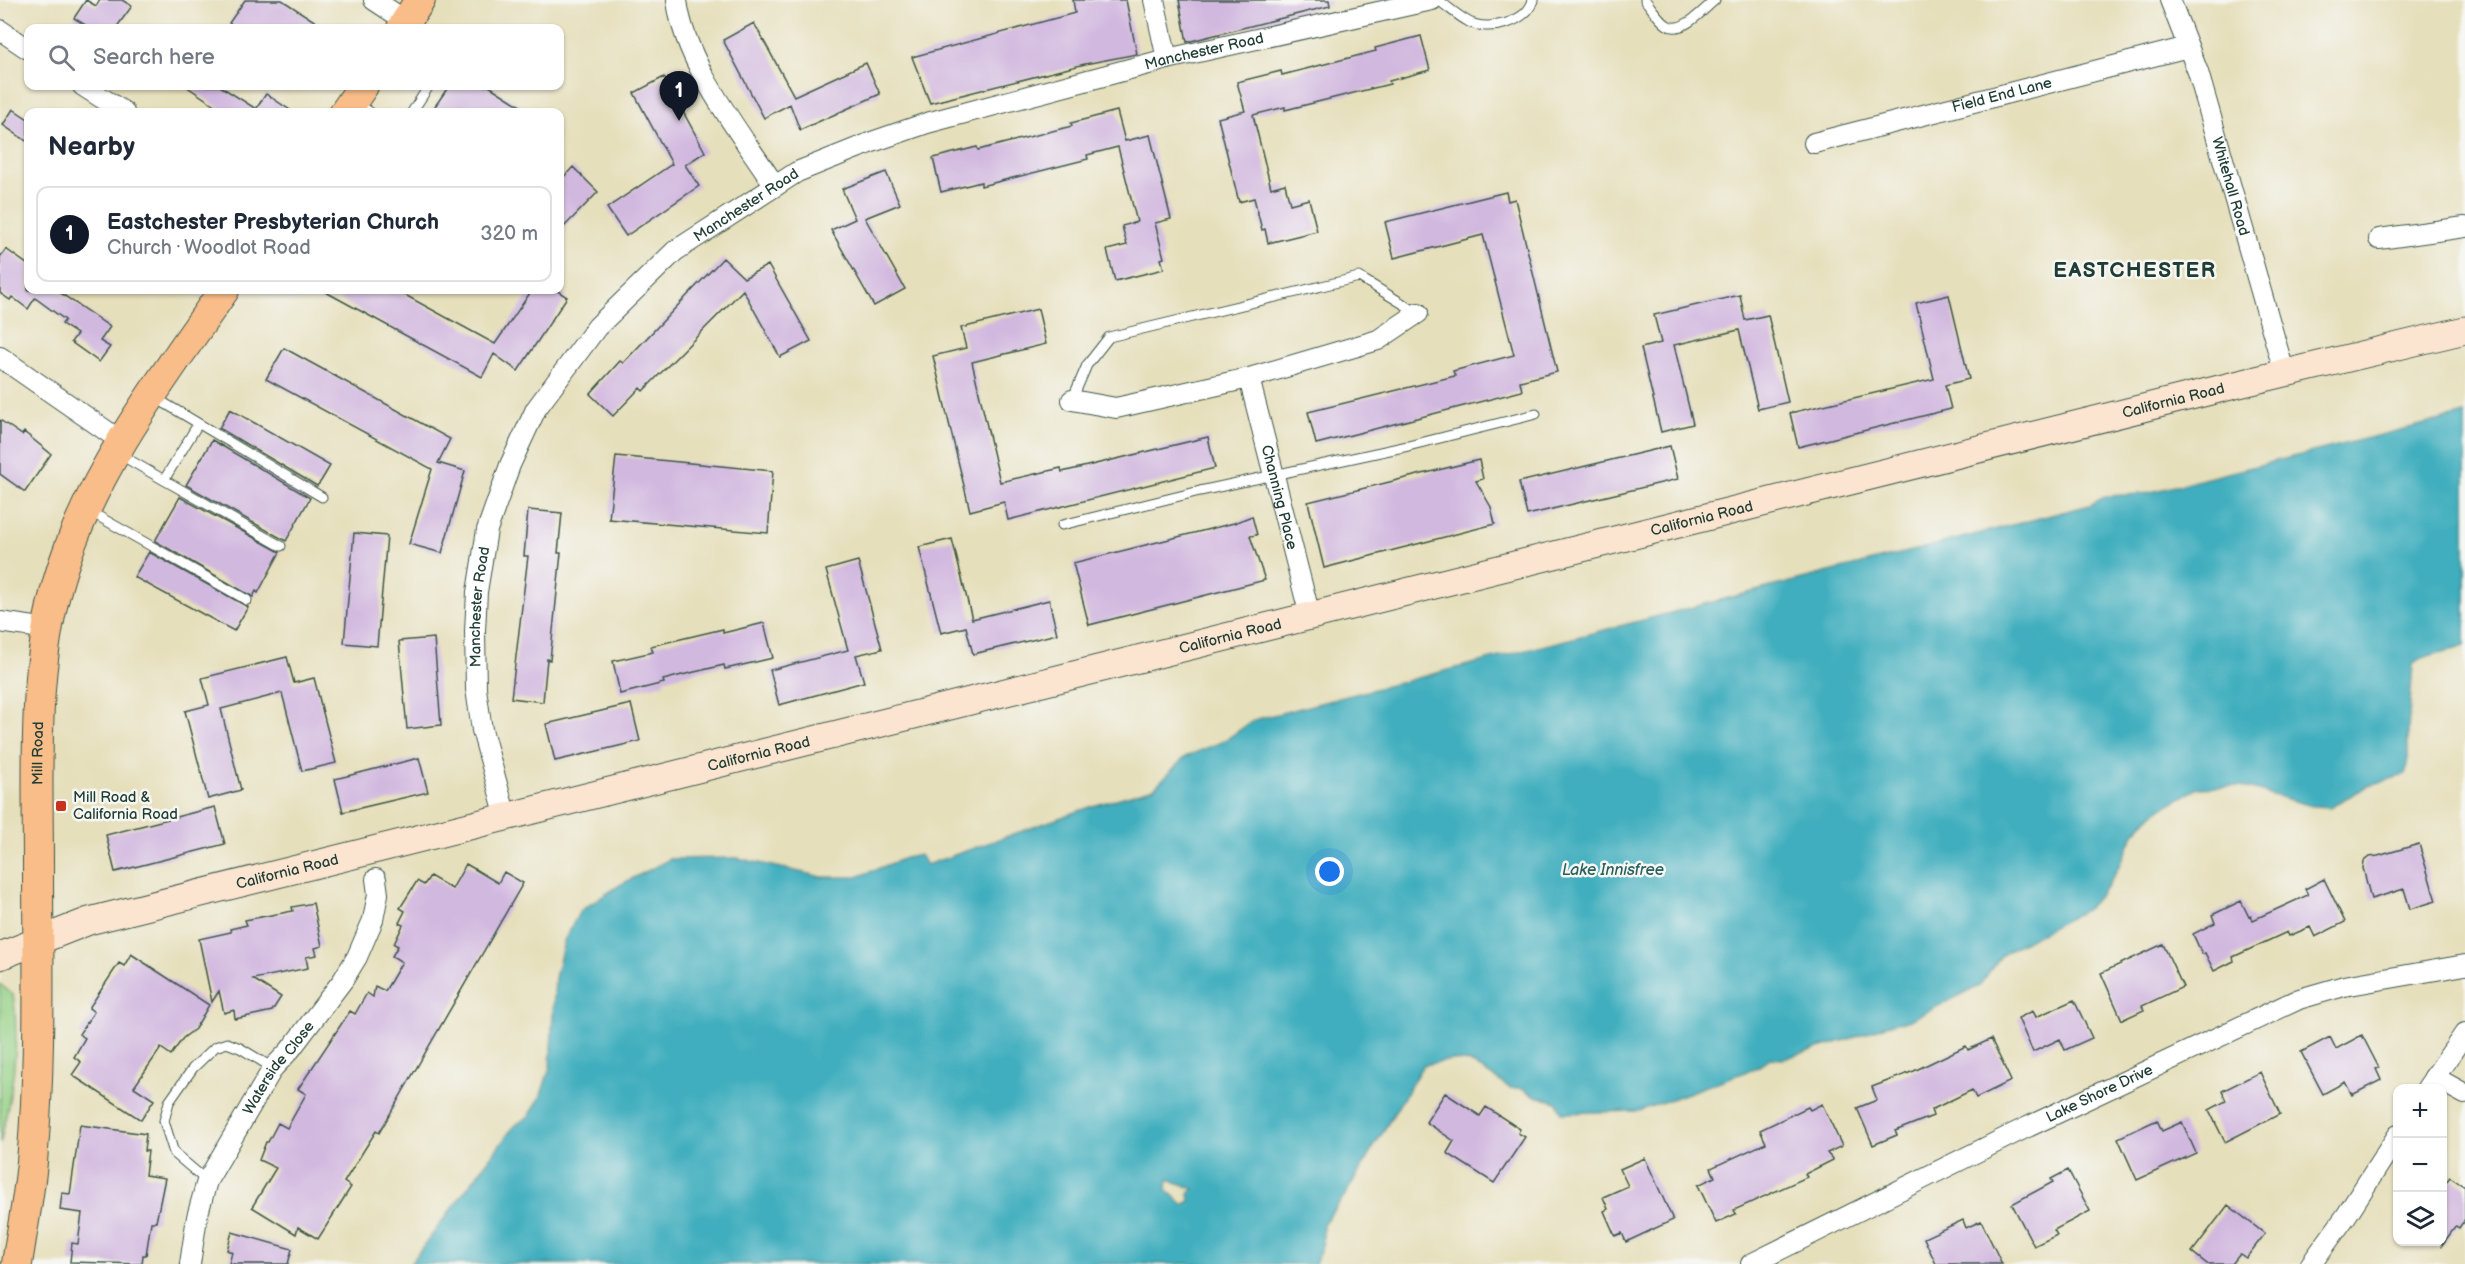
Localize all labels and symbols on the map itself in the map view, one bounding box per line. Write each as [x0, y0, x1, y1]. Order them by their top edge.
street label: Manchester Road [1143, 28, 1265, 74]
pin: 1 [660, 72, 698, 121]
street label: Field End Lane [1950, 73, 2054, 117]
street label: Whitehall Road [2208, 135, 2254, 238]
street label: Manchester Road [690, 164, 802, 246]
district label: EASTCHESTER [2053, 258, 2217, 283]
street label: California Road [2120, 378, 2227, 422]
street label: Channing Place [1257, 443, 1302, 552]
street label: California Road [1649, 496, 1755, 540]
street label: Manchester Road [465, 545, 494, 668]
street label: California Road [1177, 614, 1284, 658]
street label: Mill Road [28, 721, 48, 785]
street label: California Road [706, 732, 812, 776]
place label: Mill Road & California Road [73, 788, 178, 824]
marker: Mill Road & California Road [54, 799, 68, 813]
street label: California Road [234, 850, 340, 893]
your location [1315, 857, 1344, 886]
water label: Lake Innisfree [1562, 861, 1664, 880]
street label: Waterside Close [238, 1017, 318, 1118]
street label: Lake Shore Drive [2043, 1060, 2156, 1126]

